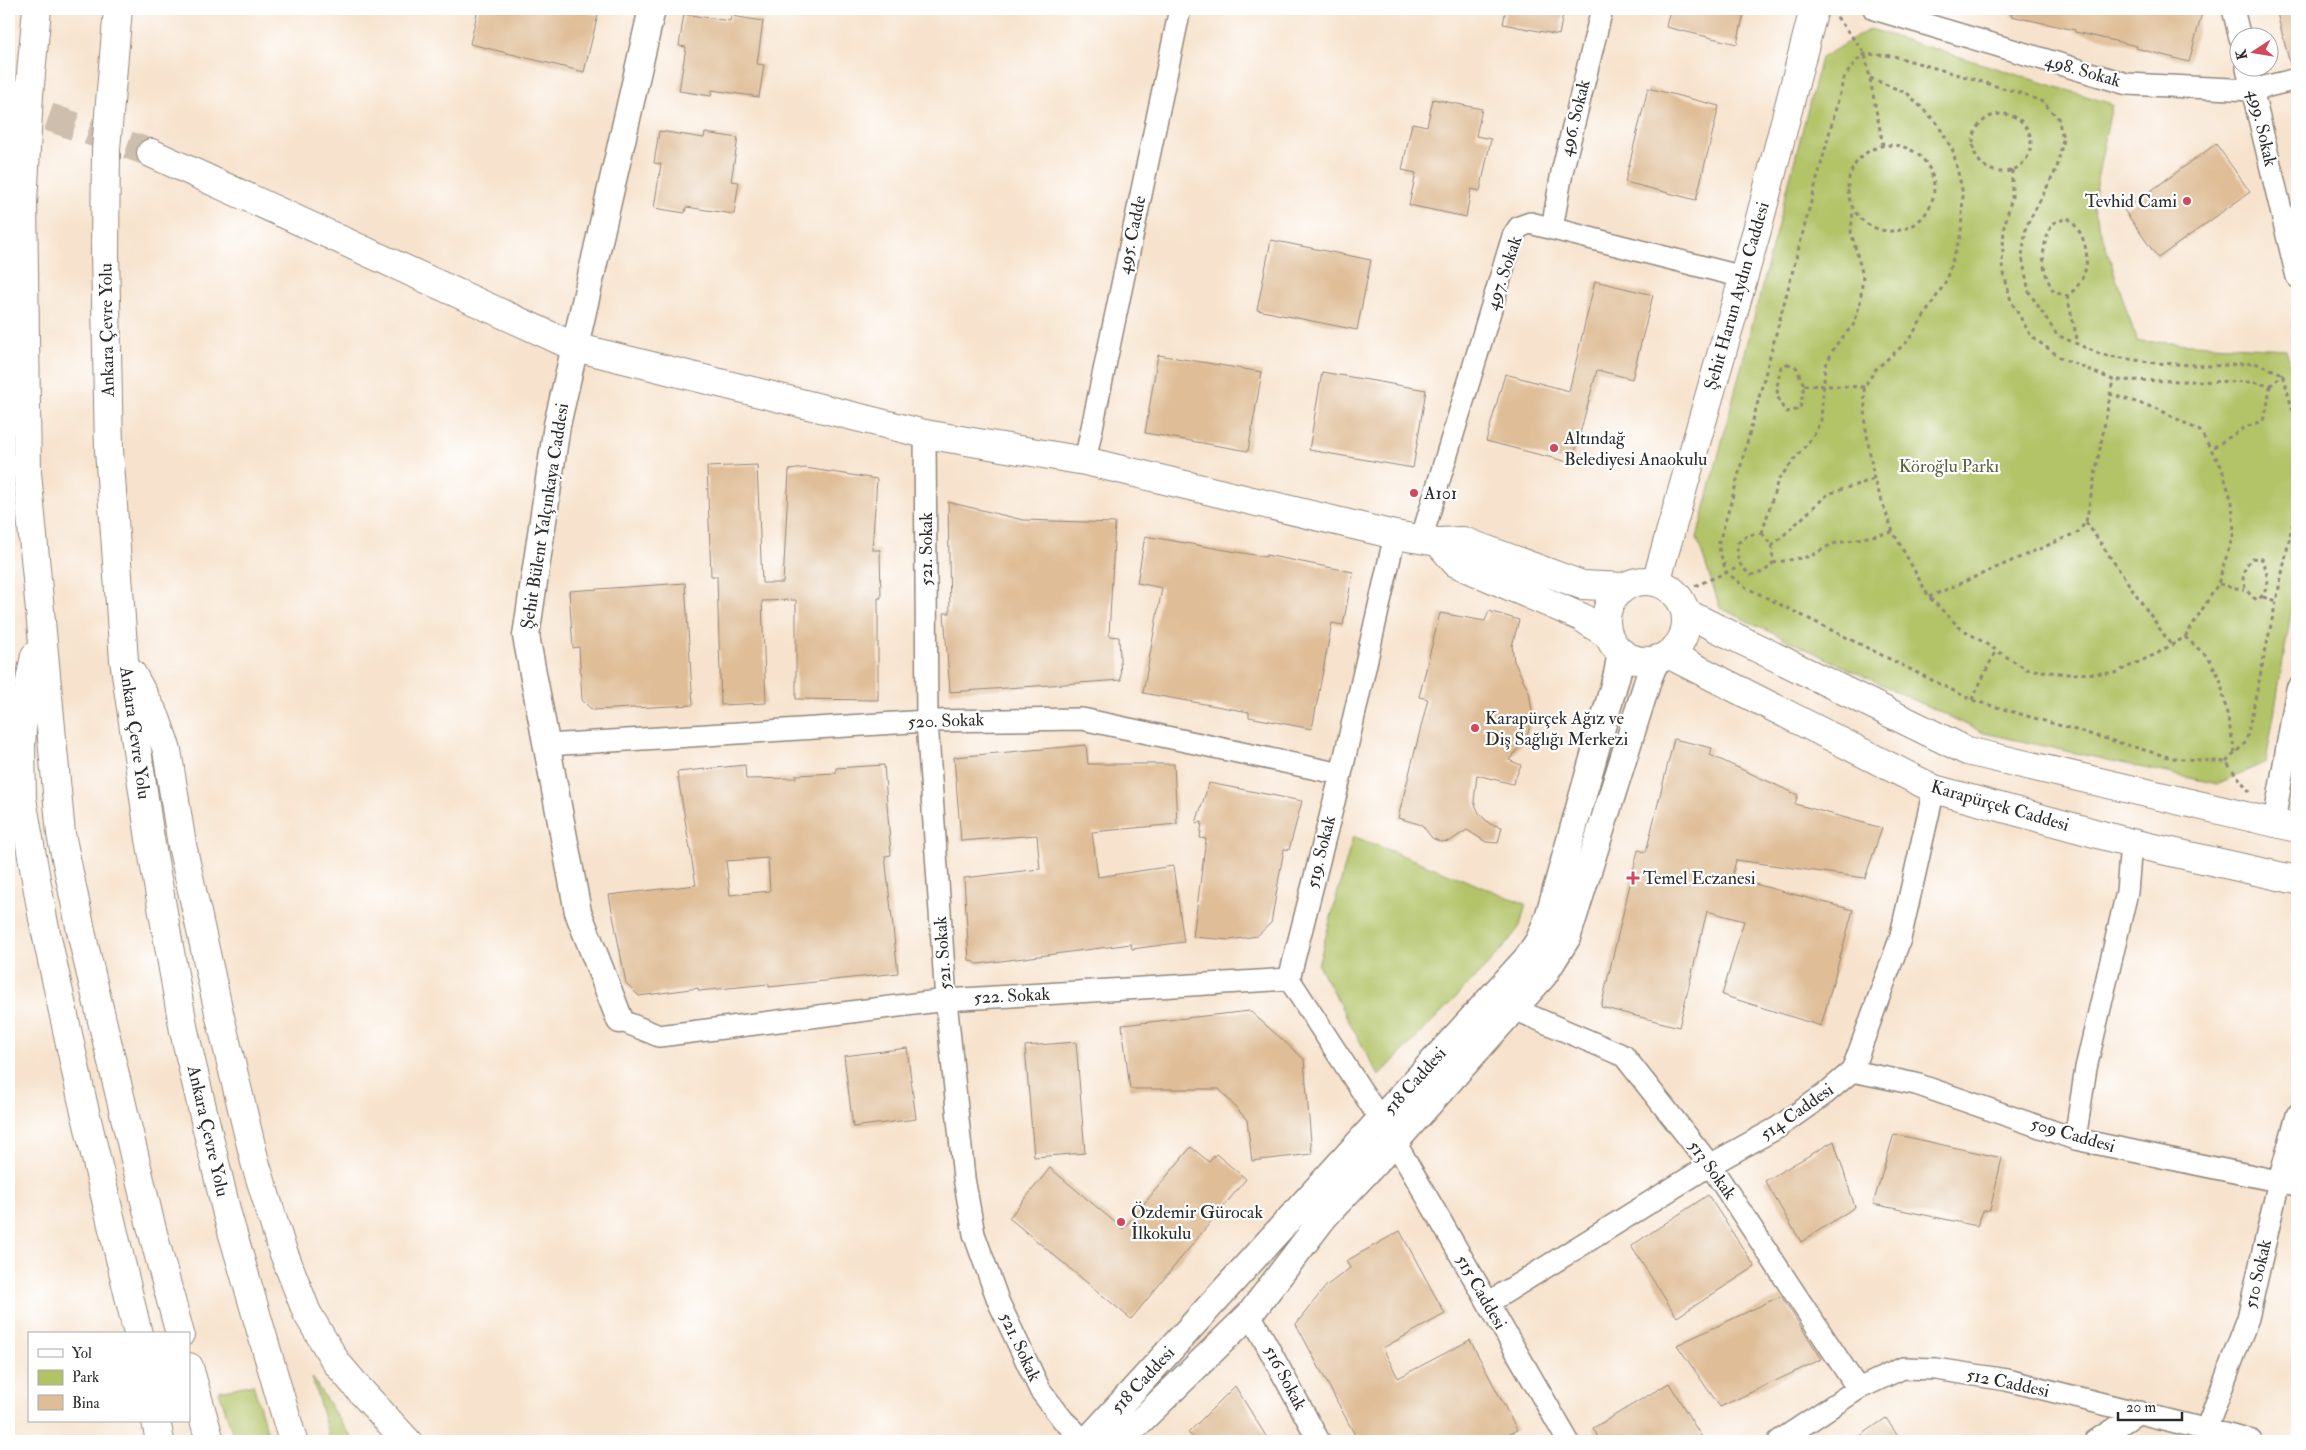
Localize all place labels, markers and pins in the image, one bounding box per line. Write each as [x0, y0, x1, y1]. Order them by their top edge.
place label: Tevhid Cami [2085, 190, 2177, 213]
marker: Tevhid Cami [2181, 195, 2193, 207]
place label: Altındağ Belediyesi Anaokulu [1563, 427, 1707, 471]
marker: Altındağ Belediyesi Anaokulu [1548, 442, 1560, 454]
place label: A101 [1423, 482, 1457, 505]
marker: A101 [1408, 487, 1420, 499]
place label: Karapürçek Ağız ve Diş Sağlığı Merkezi [1485, 707, 1628, 751]
marker: Karapürçek Ağız ve Diş Sağlığı Merkezi [1469, 722, 1481, 734]
place label: Temel Eczanesi [1643, 867, 1756, 890]
marker: Temel Eczanesi [1627, 872, 1639, 884]
place label: Özdemir Gürocak İlkokulu [1131, 1201, 1263, 1245]
marker: Özdemir Gürocak İlkokulu [1115, 1216, 1127, 1228]

